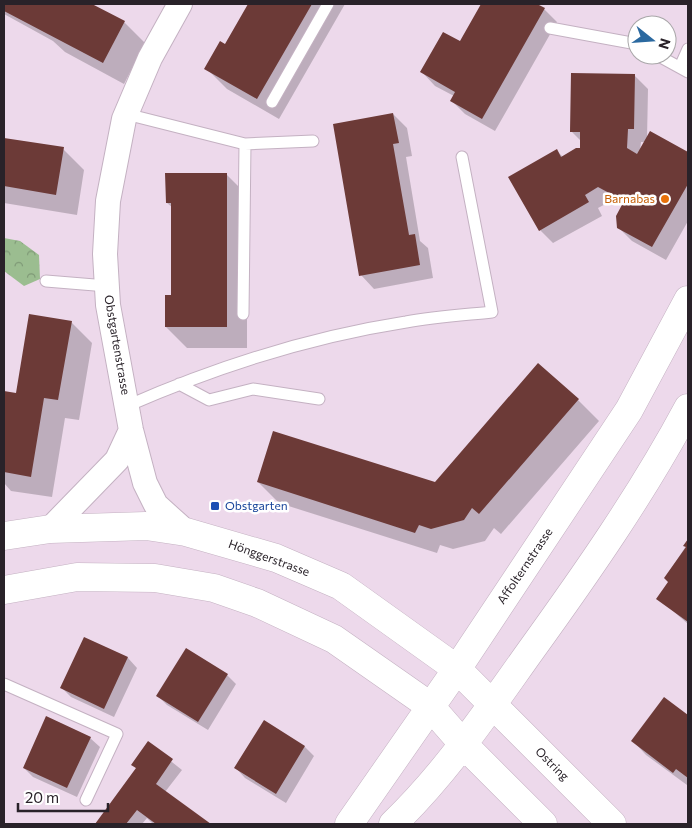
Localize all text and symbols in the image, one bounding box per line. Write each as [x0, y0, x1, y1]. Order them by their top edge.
north arrow [627, 15, 677, 65]
text: N [655, 36, 675, 51]
place label: Barnabas [604, 191, 655, 205]
marker: Barnabas [659, 193, 671, 205]
street label: Obstgartenstrasse [102, 294, 134, 396]
place label: Obstgarten [225, 498, 288, 512]
marker: Obstgarten [209, 500, 221, 512]
street label: Affolternstrasse [494, 525, 555, 606]
street label: Hönggerstrasse [227, 536, 312, 578]
street label: Ostring [533, 744, 573, 783]
scale bar [18, 780, 108, 812]
text: 20 m [25, 788, 59, 806]

